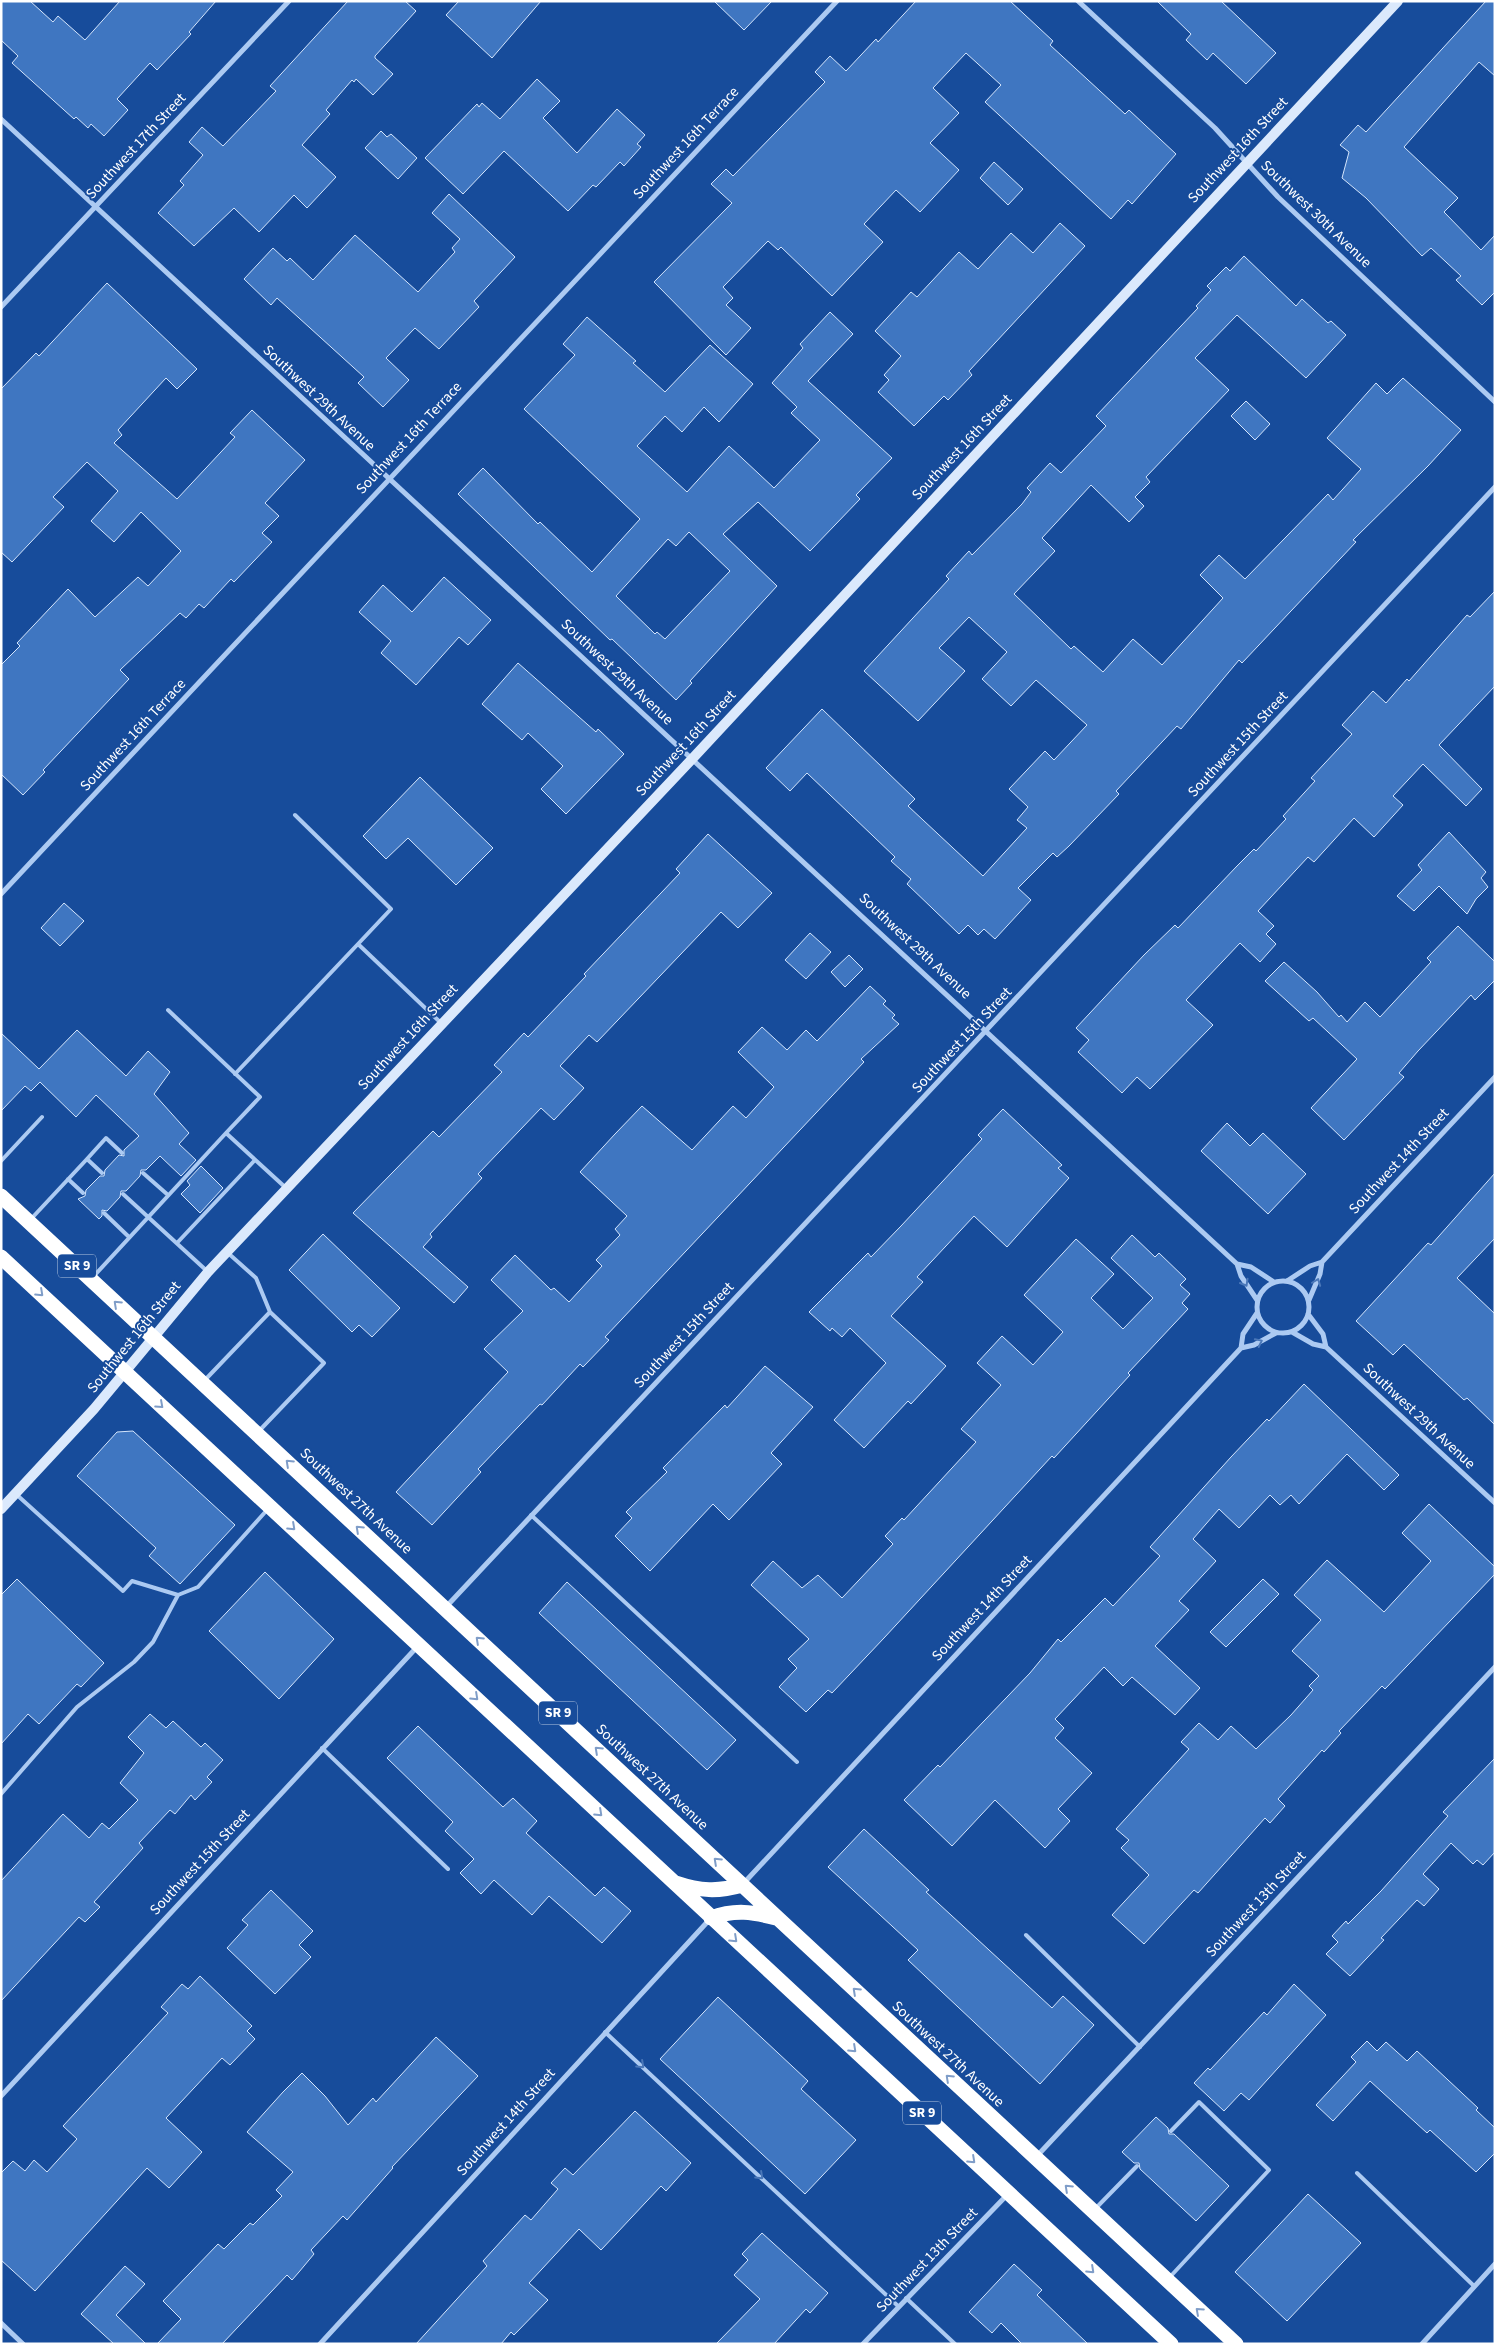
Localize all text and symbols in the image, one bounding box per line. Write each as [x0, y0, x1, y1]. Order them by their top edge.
street label: Southwest 16th Terrace [628, 82, 744, 204]
street label: Southwest 17th Street [81, 88, 191, 204]
street label: Southwest 16th Street [1183, 92, 1293, 208]
street label: Southwest 30th Avenue [1256, 155, 1376, 273]
street label: Southwest 29th Avenue [258, 340, 380, 456]
street label: Southwest 16th Terrace [351, 377, 467, 499]
street label: Southwest 16th Street [907, 389, 1017, 505]
street label: Southwest 29th Avenue [556, 614, 678, 730]
street label: Southwest 16th Terrace [75, 674, 191, 796]
street label: Southwest 16th Street [631, 685, 741, 801]
street label: Southwest 15th Street [1183, 686, 1293, 802]
street label: Southwest 29th Avenue [854, 888, 976, 1004]
street label: Southwest 16th Street [353, 979, 463, 1095]
street label: Southwest 15th Street [907, 982, 1017, 1098]
street label: Southwest 14th Street [1344, 1103, 1454, 1219]
road number: SR 9 [58, 1254, 96, 1278]
street label: Southwest 16th Street [82, 1277, 186, 1397]
street label: Southwest 15th Street [629, 1277, 739, 1393]
one-way arrow [1239, 1278, 1249, 1287]
one-way arrow [1311, 1278, 1321, 1286]
one-way arrow [34, 1287, 43, 1296]
one-way arrow [114, 1300, 123, 1309]
one-way arrow [1253, 1338, 1262, 1348]
street label: Southwest 29th Avenue [1358, 1358, 1480, 1474]
one-way arrow [155, 1399, 164, 1408]
street label: Southwest 27th Avenue [295, 1443, 417, 1559]
one-way arrow [286, 1460, 295, 1469]
one-way arrow [287, 1521, 296, 1530]
one-way arrow [356, 1526, 365, 1535]
street label: Southwest 14th Street [927, 1550, 1037, 1666]
one-way arrow [475, 1637, 484, 1646]
one-way arrow [470, 1692, 479, 1701]
road number: SR 9 [539, 1702, 577, 1725]
street label: Southwest 27th Avenue [591, 1719, 713, 1835]
one-way arrow [594, 1747, 603, 1756]
street label: Southwest 15th Street [145, 1804, 255, 1920]
one-way arrow [593, 1807, 602, 1816]
street label: Southwest 13th Street [1201, 1846, 1311, 1962]
one-way arrow [713, 1858, 722, 1867]
one-way arrow [728, 1933, 737, 1942]
one-way arrow [853, 1988, 862, 1997]
street label: Southwest 27th Avenue [887, 1996, 1009, 2112]
one-way arrow [847, 2043, 856, 2052]
one-way arrow [636, 2059, 645, 2068]
street label: Southwest 14th Street [452, 2064, 560, 2180]
one-way arrow [945, 2075, 954, 2084]
road number: SR 9 [903, 2102, 941, 2124]
one-way arrow [967, 2154, 976, 2163]
one-way arrow [754, 2170, 763, 2179]
one-way arrow [1064, 2185, 1073, 2194]
street label: Southwest 13th Street [871, 2203, 983, 2317]
one-way arrow [1086, 2264, 1095, 2273]
one-way arrow [1196, 2308, 1205, 2317]

